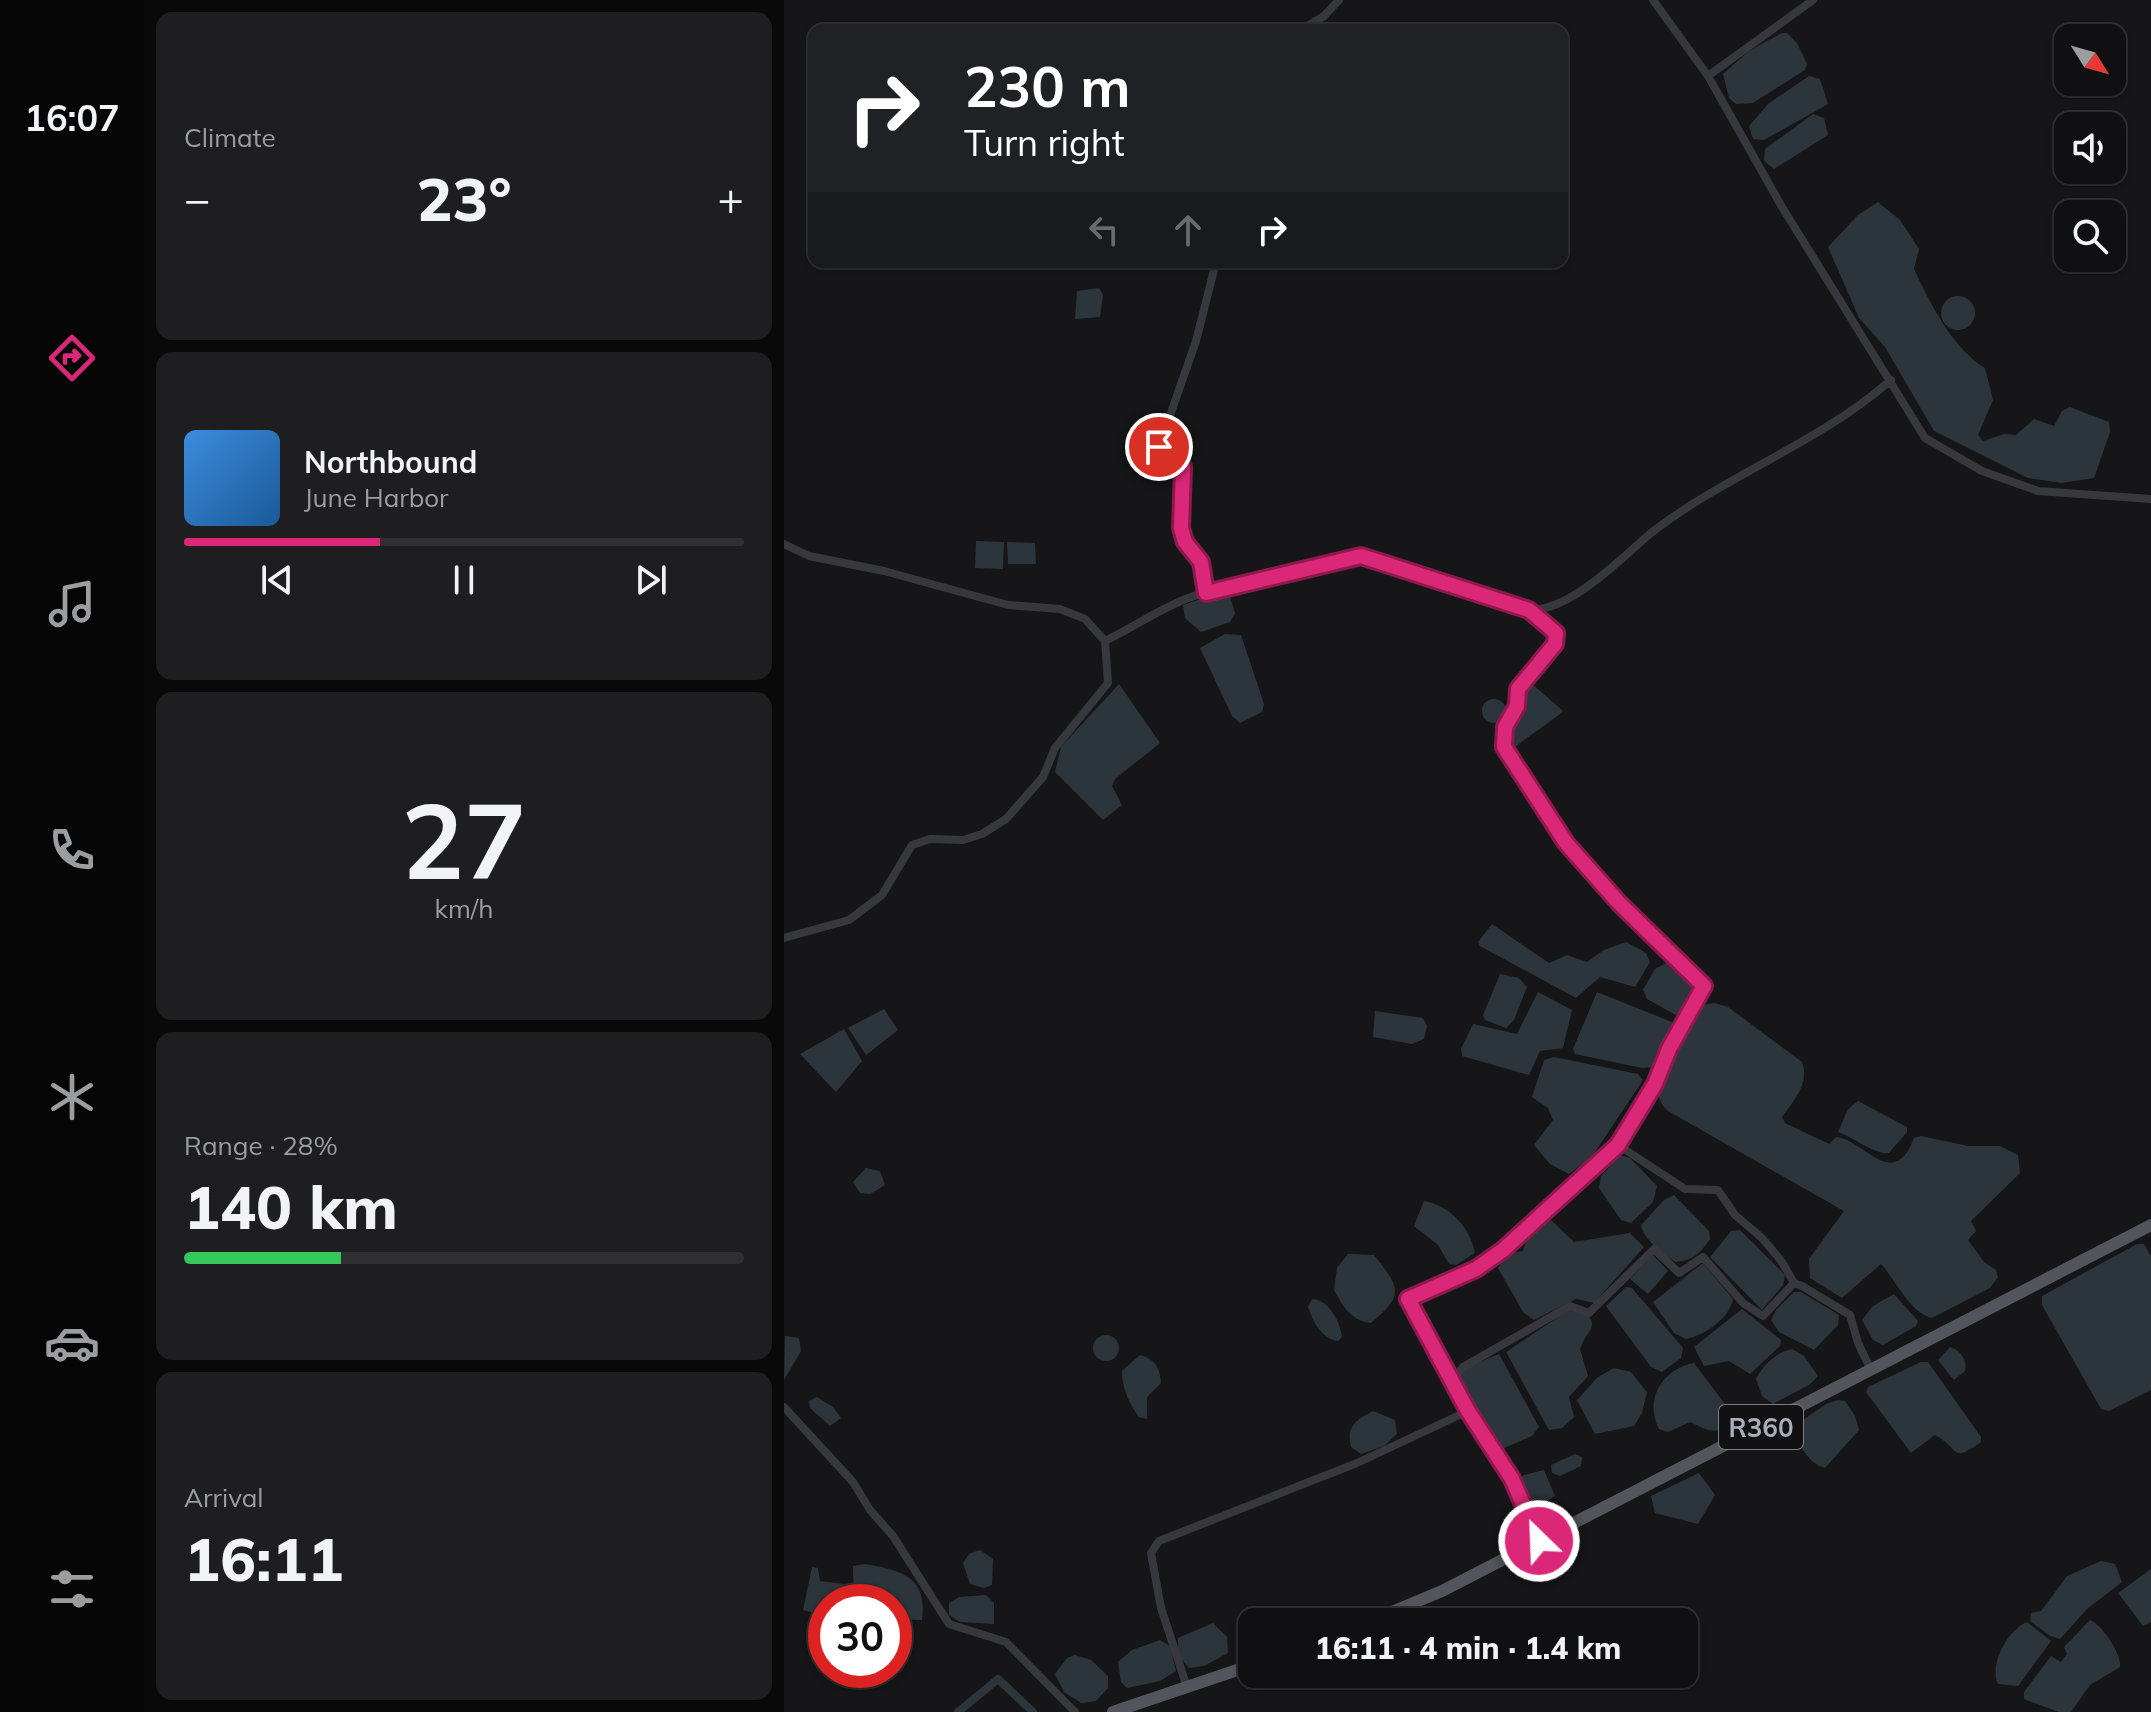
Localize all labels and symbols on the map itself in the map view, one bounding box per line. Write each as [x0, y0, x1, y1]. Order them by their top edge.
north arrow [2054, 24, 2126, 96]
pin [1125, 413, 1193, 481]
road number: R360 [1719, 1405, 1803, 1449]
position arrow [1497, 1499, 1581, 1583]
speed limit sign: 30 [808, 1584, 912, 1688]

